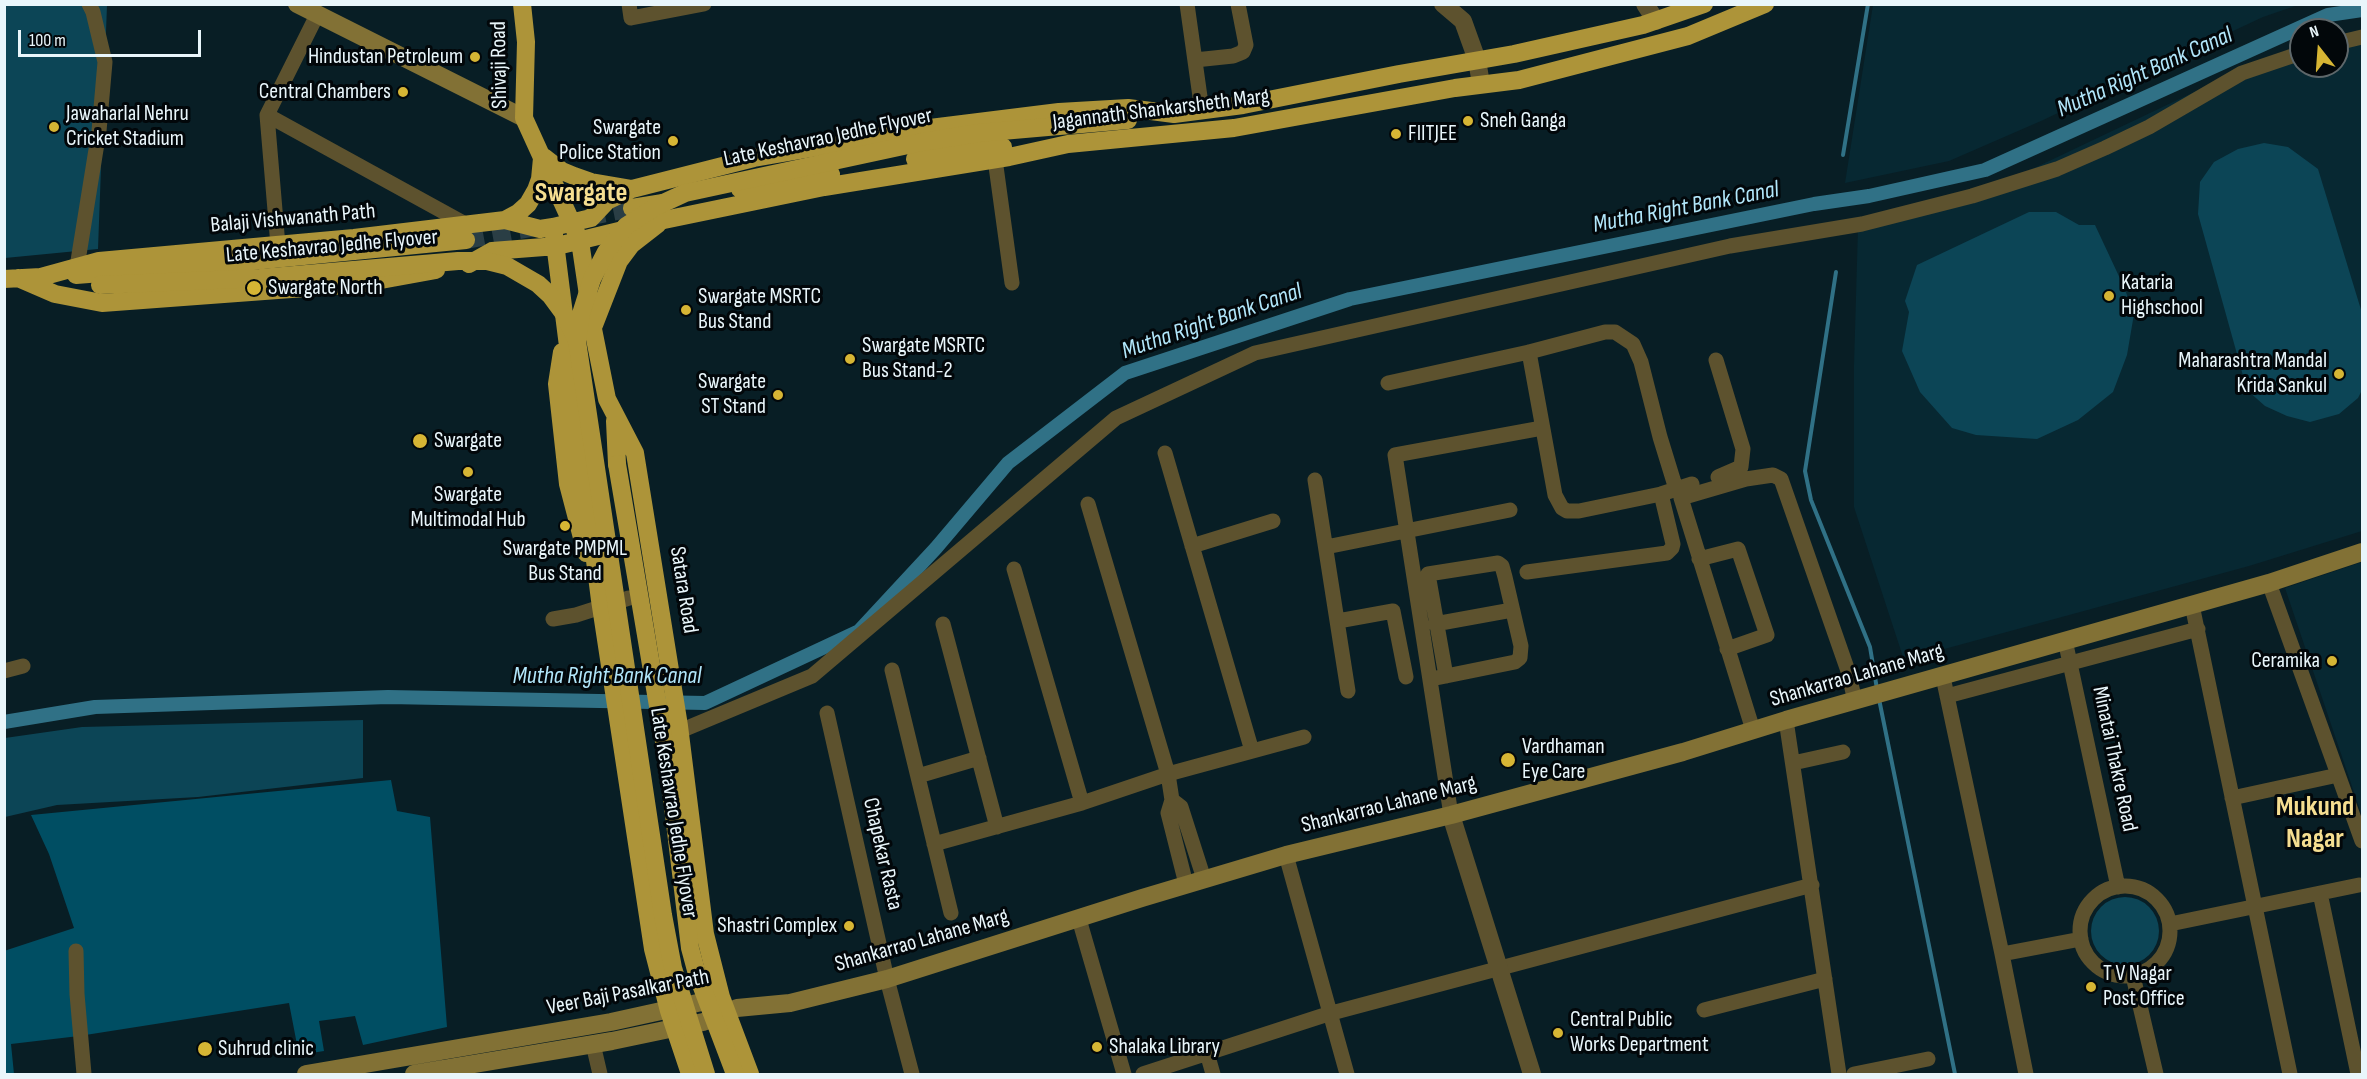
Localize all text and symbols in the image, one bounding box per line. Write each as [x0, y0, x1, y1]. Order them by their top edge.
scale bar [21, 18, 204, 56]
north arrow [2289, 18, 2349, 78]
street label: Shivaji Road [486, 21, 514, 109]
water label: Mutha Right Bank Canal [2053, 21, 2237, 125]
text: N [2307, 22, 2321, 43]
text: 100 m [29, 30, 66, 51]
place label: Hindustan Petroleum [308, 44, 463, 70]
marker: Hindustan Petroleum [468, 50, 482, 64]
place label: Central Chambers [259, 79, 391, 105]
street label: Jagannath Shankarsheth Marg [1051, 84, 1271, 136]
marker: Central Chambers [396, 85, 410, 99]
place label: Jawaharlal Nehru Cricket Stadium [66, 101, 189, 152]
street label: Late Keshavrao Jedhe Flyover [721, 103, 935, 173]
place label: Sneh Ganga [1480, 108, 1566, 134]
marker: Sneh Ganga [1461, 114, 1475, 128]
place label: Swargate Police Station [559, 115, 661, 166]
marker: Jawaharlal Nehru Cricket Stadium [47, 120, 61, 134]
place label: FIITJEE [1408, 121, 1457, 147]
marker: FIITJEE [1389, 127, 1403, 141]
marker: Swargate Police Station [666, 134, 680, 148]
water label: Mutha Right Bank Canal [1591, 176, 1781, 240]
district label: Swargate [535, 177, 627, 211]
street label: Balaji Vishwanath Path [209, 199, 377, 239]
street label: Late Keshavrao Jedhe Flyover [225, 225, 439, 269]
place label: Kataria Highschool [2121, 270, 2203, 322]
place label: Swargate North [268, 275, 383, 301]
water label: Mutha Right Bank Canal [1118, 278, 1306, 366]
marker: Swargate North [245, 279, 263, 297]
place label: Swargate MSRTC Bus Stand [698, 284, 821, 336]
marker: Kataria Highschool [2102, 289, 2116, 303]
marker: Swargate MSRTC Bus Stand [679, 303, 693, 317]
place label: Swargate MSRTC Bus Stand-2 [862, 333, 985, 384]
place label: Maharashtra Mandal Krida Sankul [2178, 348, 2327, 400]
marker: Swargate MSRTC Bus Stand-2 [843, 352, 857, 366]
marker: Maharashtra Mandal Krida Sankul [2332, 367, 2346, 381]
place label: Swargate ST Stand [698, 369, 766, 420]
marker: Swargate ST Stand [771, 388, 785, 402]
place label: Swargate [434, 428, 502, 454]
marker: Swargate [411, 432, 429, 450]
marker: Swargate Multimodal Hub [461, 465, 475, 479]
place label: Swargate Multimodal Hub [410, 482, 526, 534]
marker: Swargate PMPML Bus Stand [558, 519, 572, 533]
place label: Swargate PMPML Bus Stand [503, 536, 627, 588]
street label: Satara Road [663, 545, 703, 635]
street label: Shankarrao Lahane Marg [1767, 639, 1947, 713]
place label: Ceramika [2251, 648, 2320, 674]
marker: Ceramika [2325, 654, 2339, 668]
water label: Mutha Right Bank Canal [513, 663, 701, 691]
street label: Minatai Thakre Road [2086, 684, 2142, 834]
street label: Late Keshavrao Jedhe Flyover [643, 706, 703, 920]
place label: Vardhaman Eye Care [1522, 734, 1605, 786]
marker: Vardhaman Eye Care [1499, 751, 1517, 769]
street label: Shankarrao Lahane Marg [1299, 771, 1479, 839]
district label: Mukund Nagar [2276, 791, 2354, 857]
street label: Chapekar Rasta [856, 795, 908, 913]
street label: Shankarrao Lahane Marg [832, 904, 1012, 978]
place label: Shastri Complex [717, 913, 837, 939]
marker: Shastri Complex [842, 919, 856, 933]
place label: T V Nagar Post Office [2103, 961, 2185, 1012]
street label: Veer Baji Pasalkar Path [545, 964, 711, 1022]
marker: T V Nagar Post Office [2084, 980, 2098, 994]
place label: Central Public Works Department [1570, 1007, 1709, 1058]
marker: Central Public Works Department [1551, 1026, 1565, 1040]
place label: Shalaka Library [1109, 1034, 1220, 1060]
place label: Suhrud clinic [218, 1036, 314, 1062]
marker: Suhrud clinic [196, 1040, 214, 1058]
marker: Shalaka Library [1090, 1040, 1104, 1054]

